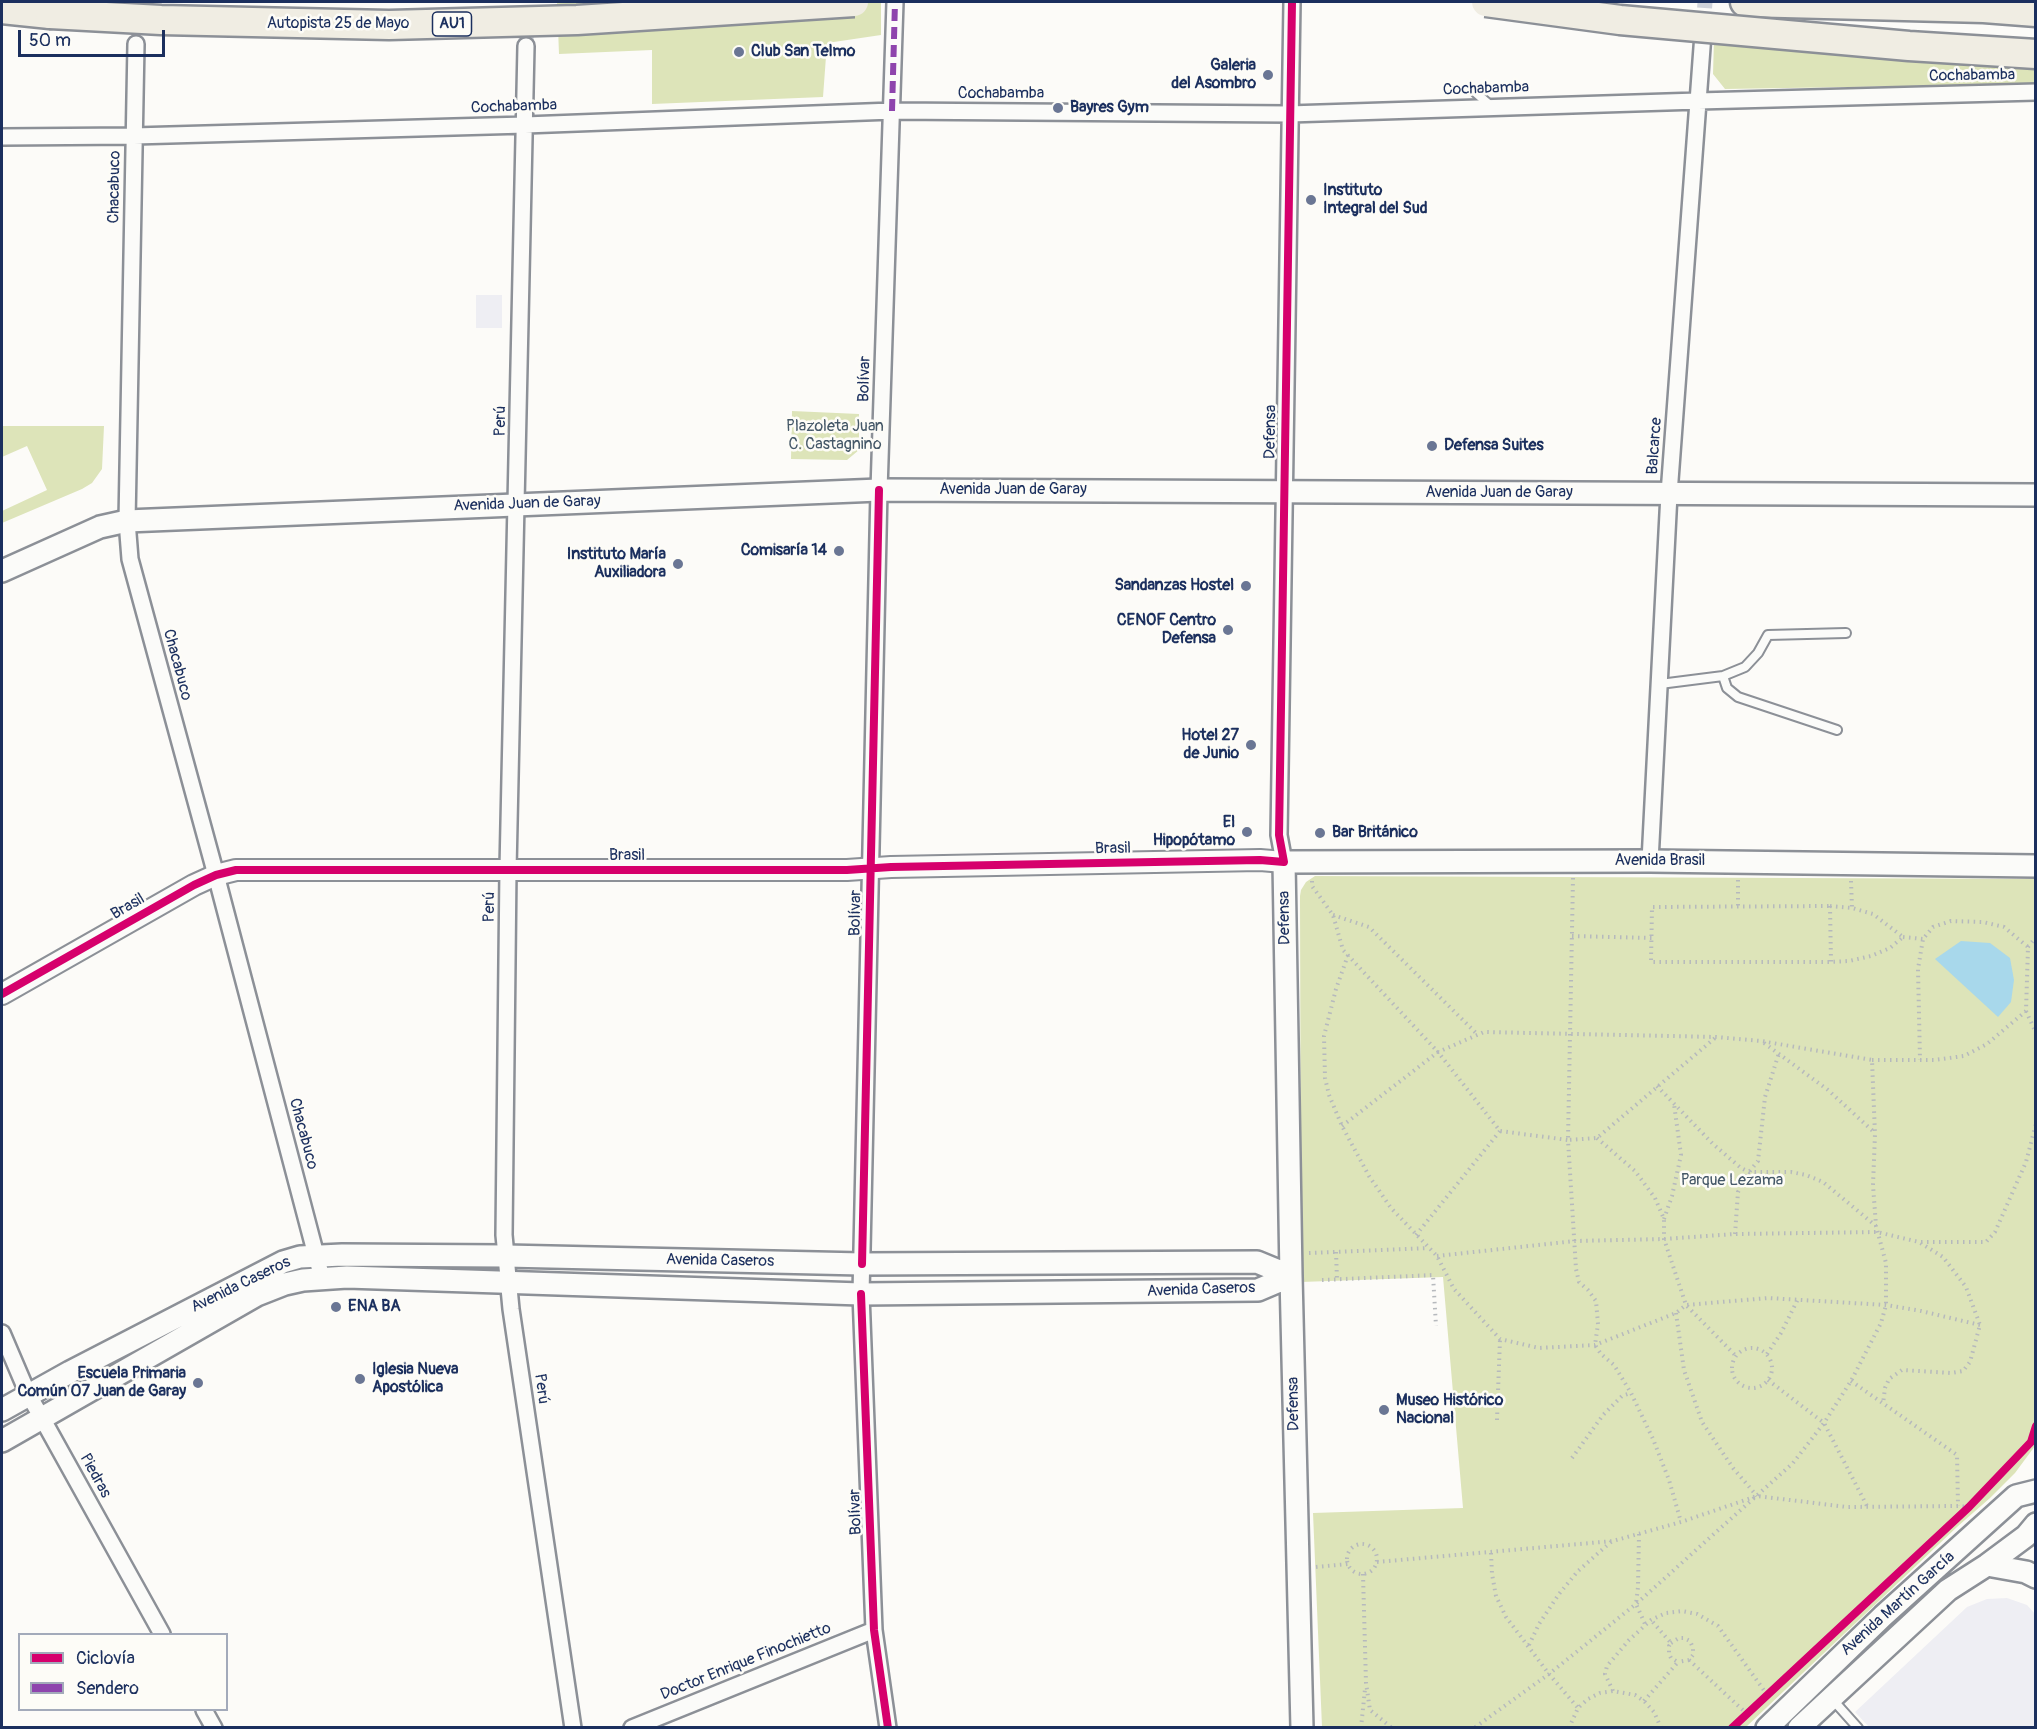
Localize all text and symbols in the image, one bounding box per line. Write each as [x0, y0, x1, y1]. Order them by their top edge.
road number: AU1 [432, 12, 472, 36]
street label: Autopista 25 de Mayo [267, 14, 409, 34]
scale bar [21, 18, 168, 56]
text: 50 m [29, 29, 71, 52]
place label: Club San Telmo [751, 42, 855, 62]
marker: Club San Telmo [732, 45, 746, 59]
place label: Galeria del Asombro [1171, 56, 1256, 94]
street label: Cochabamba [1929, 66, 2015, 86]
marker: Galeria del Asombro [1261, 68, 1275, 82]
street label: Cochabamba [1443, 78, 1529, 100]
street label: Cochabamba [958, 84, 1044, 104]
street label: Cochabamba [471, 96, 557, 118]
place label: Bayres Gym [1070, 98, 1149, 118]
marker: Bayres Gym [1051, 101, 1065, 115]
street label: Chacabuco [105, 150, 125, 224]
place label: Instituto Integral del Sud [1323, 181, 1428, 219]
marker: Instituto Integral del Sud [1304, 193, 1318, 207]
street label: Bolívar [855, 356, 875, 402]
street label: Perú [491, 405, 511, 437]
street label: Defensa [1261, 405, 1281, 459]
park label: Plazoleta Juan C. Castagnino [786, 417, 884, 455]
street label: Balcarce [1643, 417, 1667, 475]
place label: Defensa Suites [1444, 436, 1544, 456]
marker: Defensa Suites [1425, 439, 1439, 453]
street label: Avenida Juan de Garay [939, 480, 1087, 500]
street label: Avenida Juan de Garay [1425, 483, 1573, 503]
street label: Avenida Juan de Garay [453, 492, 601, 516]
place label: Comisaría 14 [741, 541, 827, 561]
marker: Comisaría 14 [832, 544, 846, 558]
place label: Instituto María Auxiliadora [567, 545, 666, 583]
marker: Instituto María Auxiliadora [671, 557, 685, 571]
place label: Sandanzas Hostel [1114, 576, 1234, 596]
marker: Sandanzas Hostel [1239, 579, 1253, 593]
place label: CENOF Centro Defensa [1117, 611, 1216, 649]
marker: CENOF Centro Defensa [1221, 623, 1235, 637]
street label: Chacabuco [158, 627, 196, 703]
place label: Hotel 27 de Junio [1181, 726, 1239, 764]
marker: Hotel 27 de Junio [1244, 738, 1258, 752]
place label: El Hipopótamo [1153, 813, 1235, 851]
place label: Bar Británico [1332, 823, 1418, 843]
marker: El Hipopótamo [1240, 825, 1254, 839]
marker: Bar Británico [1313, 826, 1327, 840]
street label: Brasil [1095, 839, 1131, 859]
street label: Brasil [609, 846, 645, 866]
street label: Avenida Brasil [1615, 851, 1705, 871]
street label: Brasil [108, 890, 148, 924]
street label: Bolívar [846, 890, 866, 936]
street label: Perú [480, 891, 500, 923]
street label: Defensa [1275, 891, 1295, 945]
street label: Chacabuco [284, 1096, 322, 1172]
park label: Parque Lezama [1681, 1171, 1783, 1191]
street label: Avenida Caseros [666, 1250, 774, 1272]
street label: Avenida Caseros [188, 1253, 294, 1317]
street label: Avenida Caseros [1147, 1279, 1255, 1301]
place label: ENA BA [348, 1297, 401, 1317]
marker: ENA BA [329, 1300, 343, 1314]
place label: Iglesia Nueva Apostólica [372, 1360, 459, 1398]
place label: Escuela Primaria Común 07 Juan de Garay [18, 1364, 186, 1402]
marker: Iglesia Nueva Apostólica [353, 1372, 367, 1386]
street label: Perú [529, 1372, 553, 1406]
marker: Escuela Primaria Común 07 Juan de Garay [191, 1376, 205, 1390]
street label: Defensa [1284, 1377, 1304, 1431]
place label: Museo Histórico Nacional [1396, 1391, 1503, 1429]
marker: Museo Histórico Nacional [1377, 1403, 1391, 1417]
street label: Piedras [75, 1450, 115, 1502]
street label: Bolívar [846, 1489, 866, 1535]
street label: Avenida Martín García [1837, 1548, 1959, 1660]
street label: Doctor Enrique Finochietto [658, 1619, 834, 1705]
legend [18, 1633, 228, 1711]
text: Ciclovía [76, 1647, 135, 1670]
text: Sendero [76, 1677, 139, 1700]

